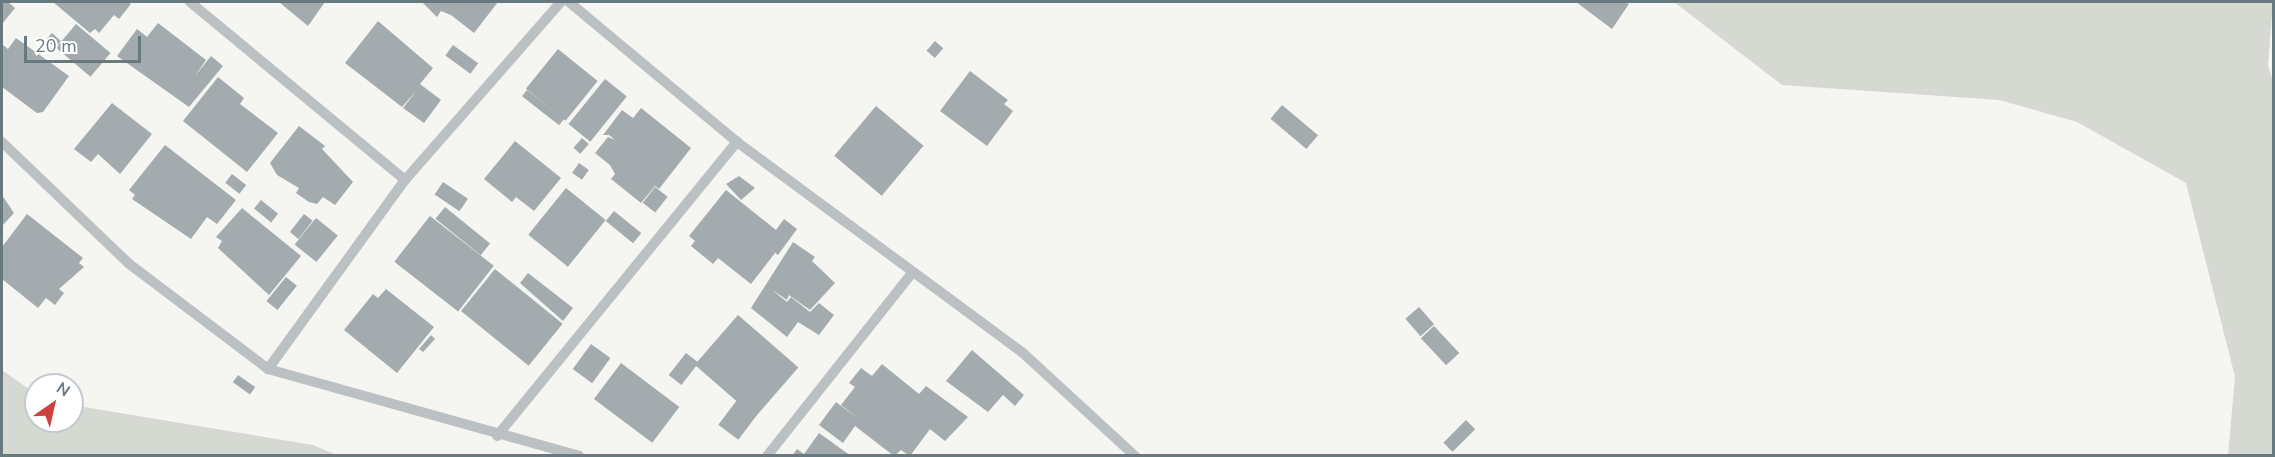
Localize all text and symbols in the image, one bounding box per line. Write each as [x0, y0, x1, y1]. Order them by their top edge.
scale bar [27, 24, 144, 62]
text: 20 m [35, 34, 77, 58]
north arrow [24, 373, 84, 433]
text: N [52, 377, 74, 402]

